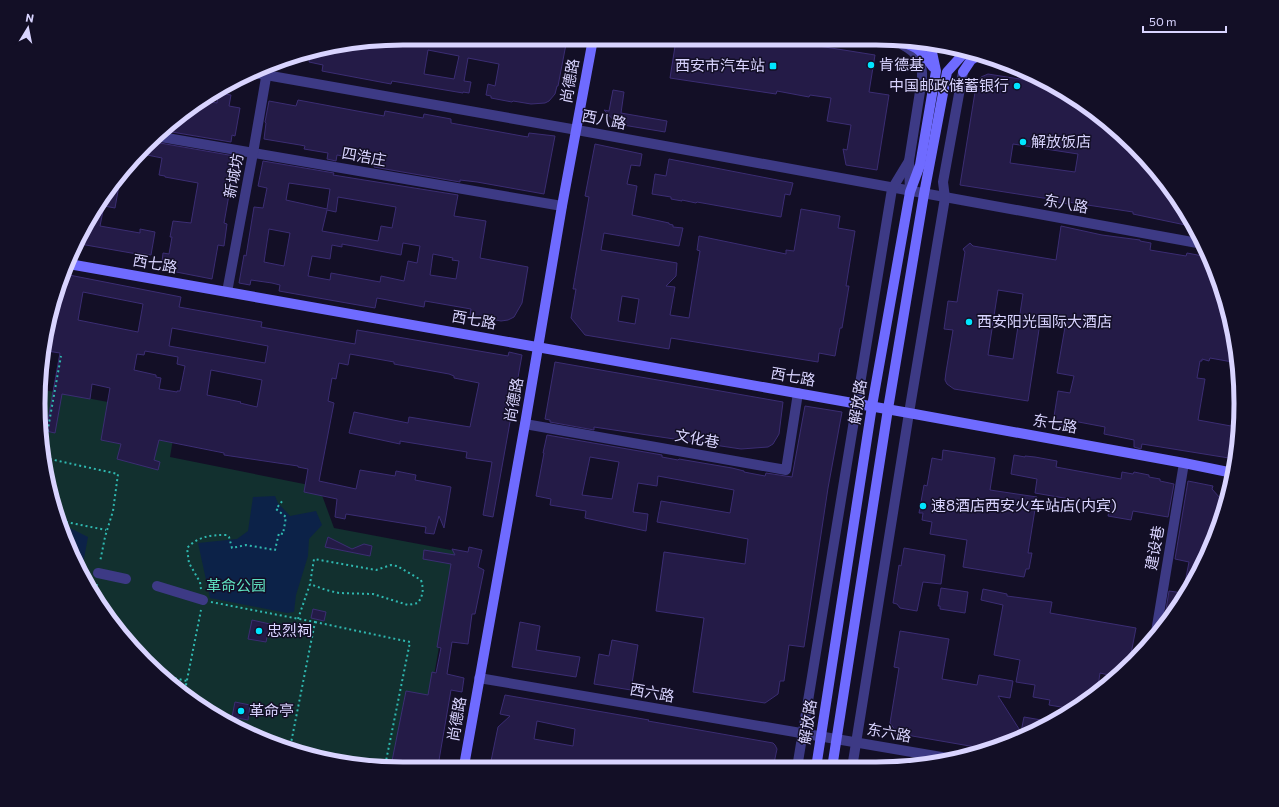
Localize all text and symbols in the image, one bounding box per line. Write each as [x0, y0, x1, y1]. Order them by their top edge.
north arrow [8, 8, 48, 48]
scale bar [1143, 8, 1226, 34]
text: N [25, 11, 35, 25]
text: 50 m [1149, 14, 1177, 28]
place label: 肯德基 [879, 55, 924, 73]
place label: 西安市汽车站 [675, 56, 765, 74]
street label: 尚德路 [556, 57, 582, 105]
marker: 肯德基 [866, 60, 876, 70]
marker: 西安市汽车站 [768, 61, 778, 71]
place label: 中国邮政储蓄银行 [889, 76, 1009, 94]
marker: 中国邮政储蓄银行 [1012, 81, 1022, 91]
street label: 西八路 [580, 106, 628, 132]
place label: 解放饭店 [1031, 132, 1091, 150]
marker: 解放饭店 [1018, 137, 1028, 147]
street label: 四浩庄 [340, 143, 388, 169]
street label: 新城坊 [220, 152, 246, 200]
street label: 东八路 [1042, 190, 1090, 216]
street label: 西七路 [131, 250, 179, 276]
street label: 西七路 [450, 306, 498, 332]
place label: 西安阳光国际大酒店 [977, 312, 1112, 330]
marker: 西安阳光国际大酒店 [964, 317, 974, 327]
street label: 西七路 [769, 363, 817, 389]
street label: 尚德路 [500, 376, 526, 424]
street label: 解放路 [845, 378, 869, 425]
street label: 东七路 [1031, 410, 1079, 436]
street label: 文化巷 [673, 425, 721, 451]
place label: 速8酒店西安火车站店(内宾) [931, 496, 1117, 514]
marker: 速8酒店西安火车站店(内宾) [918, 501, 928, 511]
street label: 建设巷 [1141, 524, 1167, 572]
park label: 革命公园 [206, 576, 266, 594]
place label: 忠烈祠 [267, 621, 312, 639]
marker: 忠烈祠 [254, 626, 264, 636]
street label: 西六路 [628, 679, 676, 705]
street label: 尚德路 [443, 695, 469, 743]
street label: 解放路 [795, 698, 819, 745]
place label: 革命亭 [249, 701, 294, 719]
marker: 革命亭 [236, 706, 246, 716]
street label: 东六路 [865, 719, 913, 745]

